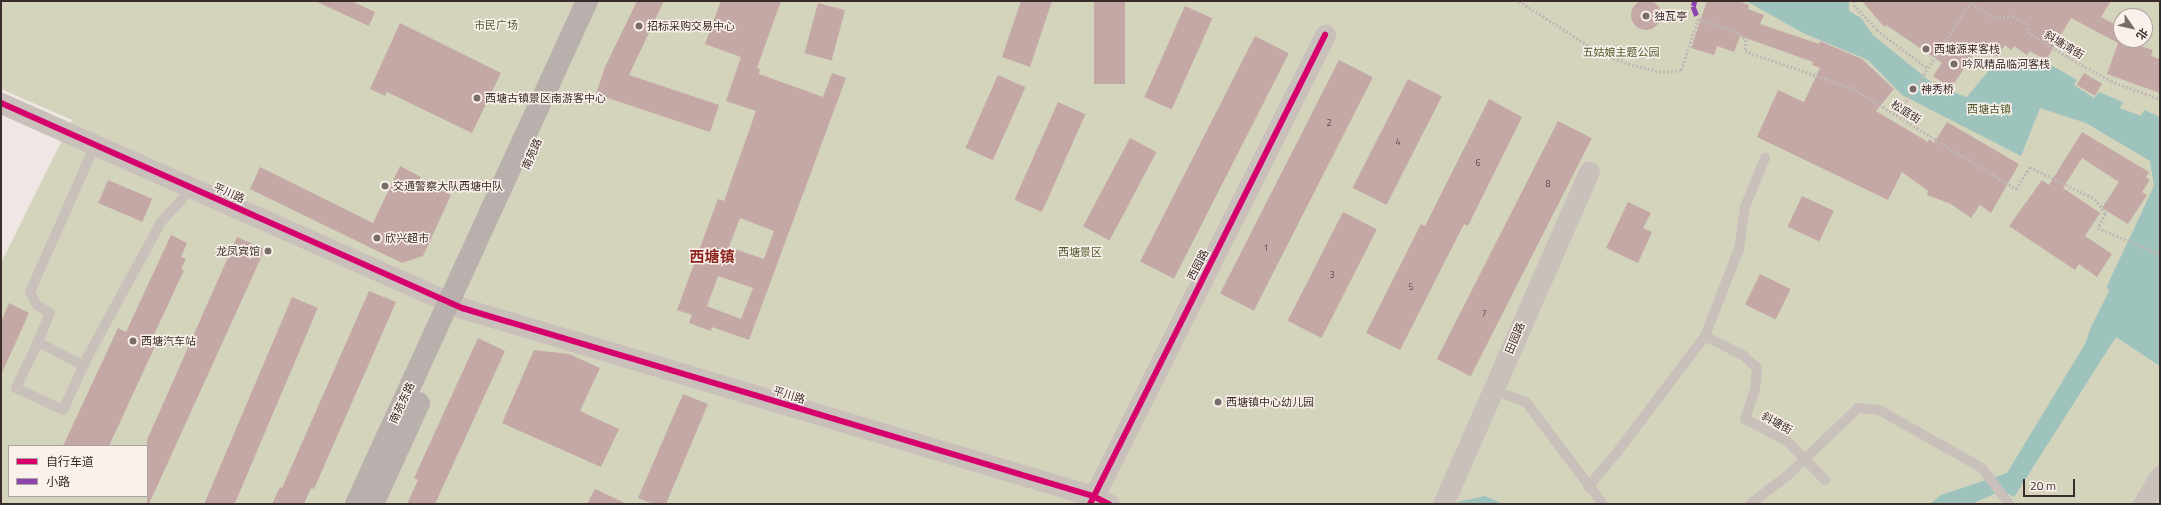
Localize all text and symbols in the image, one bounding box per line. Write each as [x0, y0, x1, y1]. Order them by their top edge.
north arrow [2113, 8, 2153, 48]
place label: 独瓦亭 [1654, 9, 1687, 23]
marker: 独瓦亭 [1641, 11, 1651, 21]
park label: 市民广场 [474, 18, 518, 32]
place label: 招标采购交易中心 [647, 19, 735, 33]
marker: 招标采购交易中心 [634, 21, 644, 31]
text: 北 [2132, 25, 2152, 43]
street label: 斜塘湾街 [2042, 28, 2086, 62]
place label: 西塘源来客栈 [1934, 42, 2000, 56]
marker: 西塘源来客栈 [1921, 44, 1931, 54]
park label: 五姑娘主题公园 [1583, 45, 1659, 59]
place label: 吟风精品临河客栈 [1962, 57, 2050, 71]
marker: 吟风精品临河客栈 [1949, 59, 1959, 69]
place label: 神秀桥 [1921, 82, 1954, 96]
marker: 神秀桥 [1908, 84, 1918, 94]
place label: 西塘古镇景区南游客中心 [485, 91, 606, 105]
marker: 西塘古镇景区南游客中心 [472, 93, 482, 103]
street label: 松庭街 [1889, 98, 1923, 126]
park label: 西塘古镇 [1967, 102, 2011, 116]
house number: 2 [1326, 118, 1332, 128]
street label: 南苑路 [519, 136, 545, 172]
house number: 4 [1395, 137, 1401, 147]
house number: 6 [1475, 158, 1481, 168]
place label: 交通警察大队西塘中队 [393, 179, 503, 193]
house number: 8 [1545, 179, 1551, 189]
street label: 平川路 [211, 180, 247, 206]
marker: 交通警察大队西塘中队 [380, 181, 390, 191]
place label: 欣兴超市 [385, 231, 429, 245]
marker: 欣兴超市 [372, 233, 382, 243]
house number: 1 [1263, 243, 1269, 253]
place label: 龙凤宾馆 [216, 244, 260, 258]
park label: 西塘景区 [1058, 245, 1102, 259]
marker: 龙凤宾馆 [263, 246, 273, 256]
street label: 西园路 [1185, 247, 1211, 283]
district label: 西塘镇 [690, 248, 734, 266]
house number: 3 [1329, 270, 1335, 280]
house number: 5 [1408, 282, 1414, 292]
house number: 7 [1481, 309, 1487, 319]
street label: 田园路 [1502, 320, 1528, 356]
place label: 西塘汽车站 [141, 334, 196, 348]
marker: 西塘汽车站 [128, 336, 138, 346]
street label: 南苑东路 [387, 380, 417, 426]
street label: 平川路 [771, 384, 807, 406]
place label: 西塘镇中心幼儿园 [1226, 395, 1314, 409]
marker: 西塘镇中心幼儿园 [1213, 397, 1223, 407]
street label: 斜塘街 [1759, 409, 1795, 437]
legend [8, 445, 148, 497]
text: 自行车道 [46, 452, 94, 471]
scale bar [2025, 471, 2077, 497]
text: 小路 [46, 472, 70, 491]
text: 20 m [2030, 476, 2056, 495]

